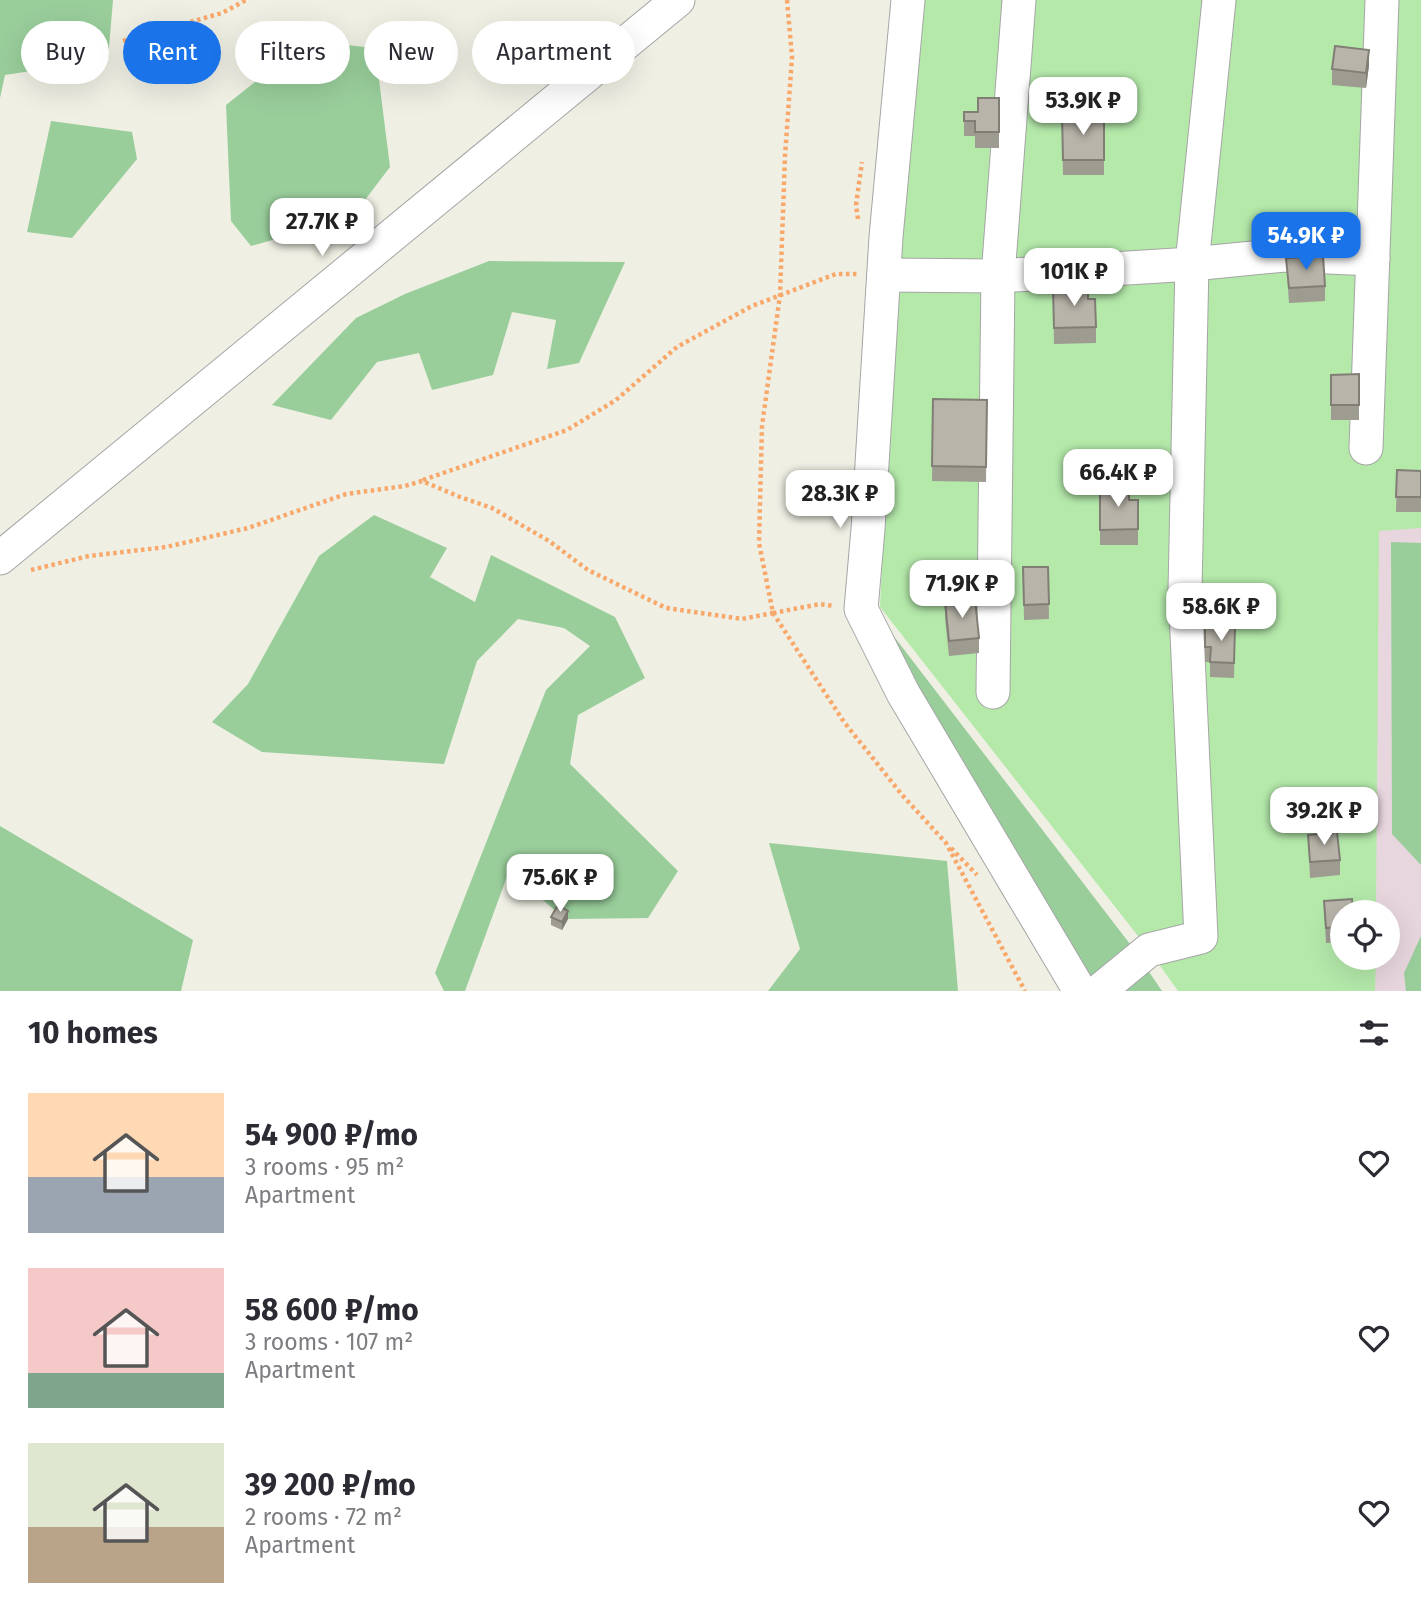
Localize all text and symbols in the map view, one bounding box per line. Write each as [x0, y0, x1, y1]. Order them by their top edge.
chip: Buy [21, 21, 109, 84]
chip: Rent [123, 21, 221, 84]
chip: Filters [235, 21, 350, 84]
chip: New [364, 21, 458, 84]
chip: Apartment [472, 21, 635, 84]
pin: 53.9K ₽ [1018, 78, 1148, 137]
text: 53.9K ₽ [1045, 86, 1121, 114]
pin: 27.7K ₽ [257, 198, 387, 258]
text: 27.7K ₽ [286, 207, 358, 235]
pin: 54.9K ₽ [1241, 212, 1371, 272]
text: 54.9K ₽ [1268, 221, 1344, 249]
pin: 101K ₽ [1017, 248, 1131, 308]
text: 101K ₽ [1040, 257, 1108, 285]
pin: 66.4K ₽ [1053, 449, 1183, 509]
text: 66.4K ₽ [1079, 458, 1157, 486]
pin: 28.3K ₽ [775, 470, 905, 530]
text: 28.3K ₽ [802, 479, 878, 507]
pin: 71.9K ₽ [897, 560, 1027, 620]
text: 71.9K ₽ [926, 569, 998, 597]
pin: 58.6K ₽ [1156, 584, 1286, 643]
text: 58.6K ₽ [1182, 592, 1260, 620]
pin: 39.2K ₽ [1259, 788, 1389, 847]
text: 39.2K ₽ [1286, 796, 1362, 824]
pin: 75.6K ₽ [495, 855, 625, 914]
text: 75.6K ₽ [523, 863, 597, 891]
map controls [1330, 900, 1400, 970]
button: locate [1330, 900, 1400, 970]
icon: filters [1355, 1014, 1393, 1052]
text: 10 homes [28, 1015, 158, 1051]
text: 54 900 ₽/mo [245, 1117, 418, 1153]
icon: home [84, 1121, 168, 1205]
icon: heart [1355, 1144, 1393, 1182]
text: 3 rooms · 95 m² [245, 1153, 404, 1181]
text: Apartment [245, 1181, 355, 1209]
text: 58 600 ₽/mo [245, 1292, 419, 1328]
icon: home [84, 1296, 168, 1380]
icon: heart [1355, 1319, 1393, 1357]
text: 3 rooms · 107 m² [245, 1328, 413, 1356]
text: Apartment [245, 1356, 355, 1384]
text: 39 200 ₽/mo [245, 1467, 416, 1503]
icon: home [84, 1471, 168, 1555]
icon: heart [1355, 1494, 1393, 1532]
text: 2 rooms · 72 m² [245, 1503, 402, 1531]
text: Apartment [245, 1531, 355, 1559]

